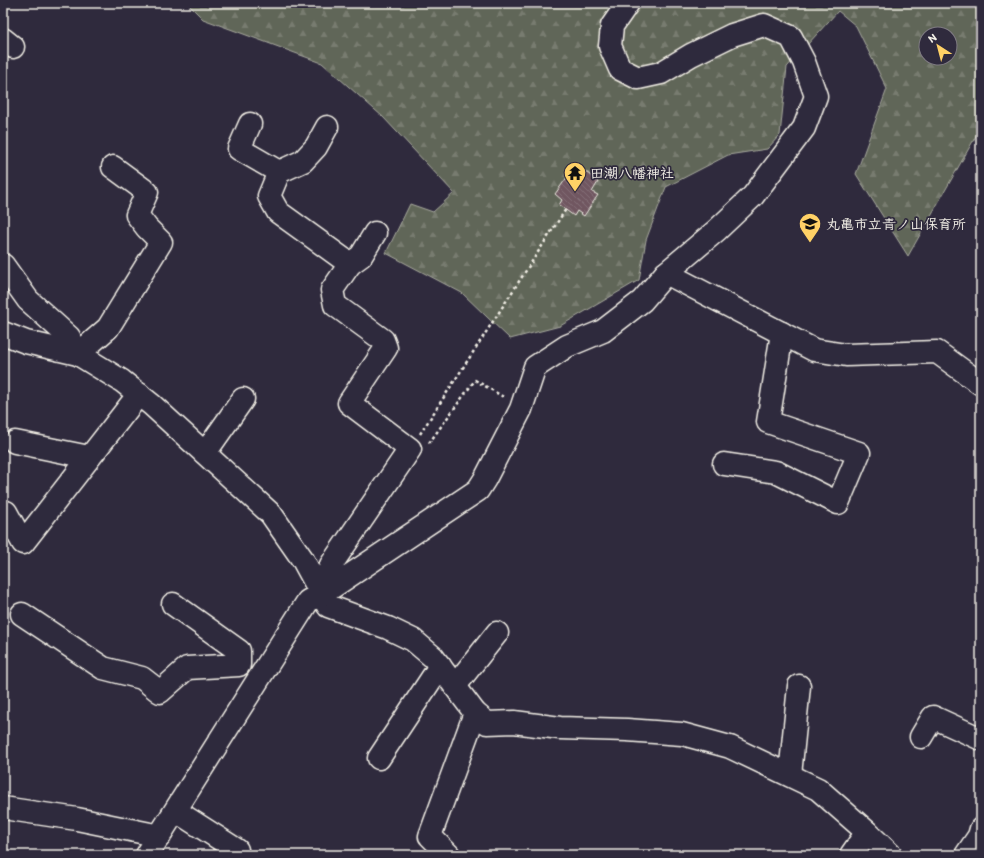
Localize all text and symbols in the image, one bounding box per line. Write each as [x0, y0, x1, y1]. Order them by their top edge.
north arrow [918, 26, 958, 66]
text: N [926, 31, 939, 46]
temple icon: 田潮八幡神社 [562, 160, 588, 193]
place label: 田潮八幡神社 [590, 165, 674, 182]
school or university icon: 丸亀市立青ノ山保育所 [797, 211, 823, 244]
place label: 丸亀市立青ノ山保育所 [826, 216, 966, 233]

